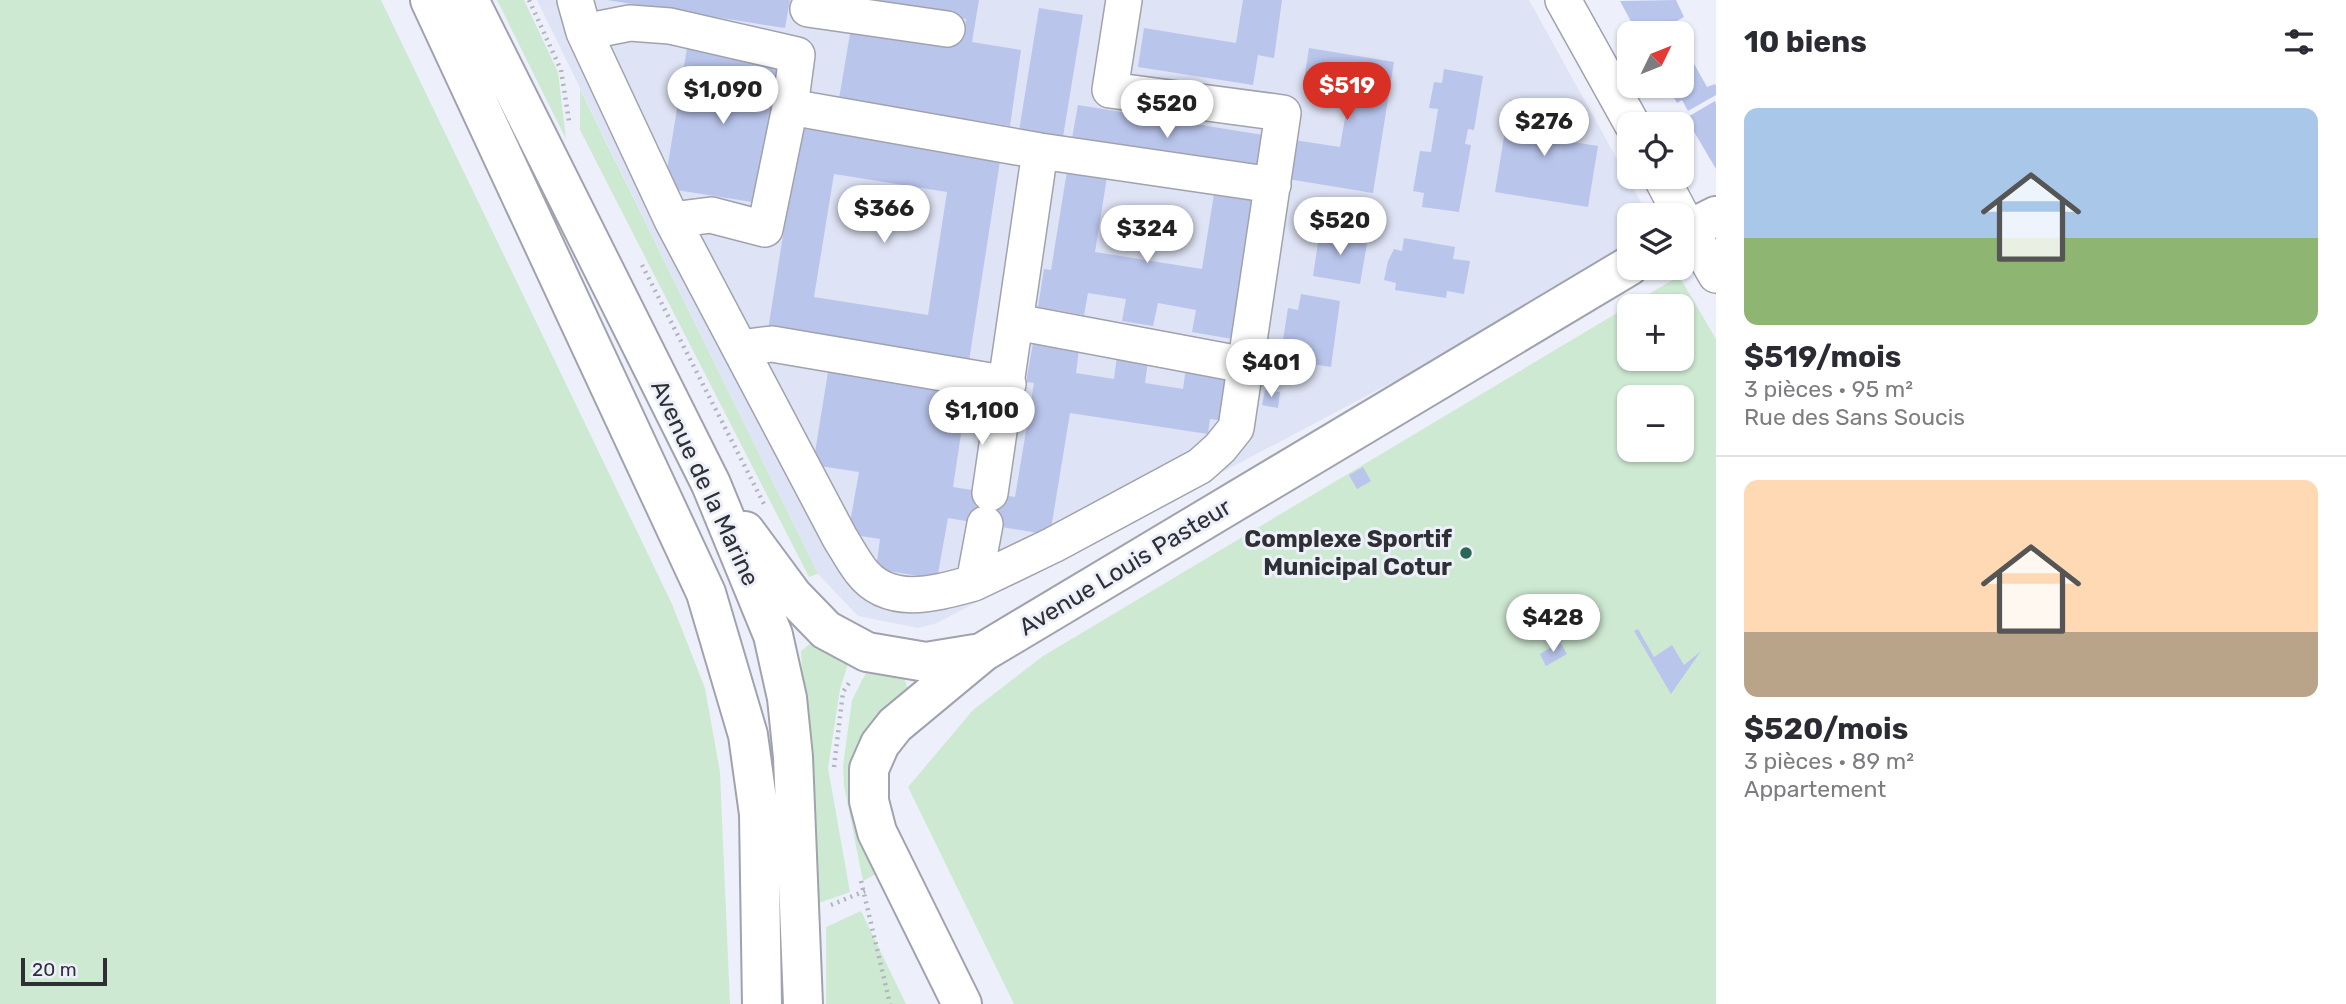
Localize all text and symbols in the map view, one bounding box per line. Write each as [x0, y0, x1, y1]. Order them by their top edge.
north arrow [1617, 21, 1694, 98]
map controls [1617, 21, 1694, 462]
icon: filters [2280, 23, 2318, 61]
text: 10 biens [1744, 24, 1867, 60]
pin: $519 [1306, 62, 1388, 122]
pin: $1,090 [666, 66, 780, 126]
text: $519 [1319, 71, 1375, 99]
text: $1,090 [683, 75, 763, 103]
pin: $520 [1126, 80, 1208, 140]
text: $520 [1137, 89, 1197, 117]
pin: $276 [1503, 99, 1585, 158]
text: $276 [1515, 107, 1573, 135]
button: locate [1617, 112, 1694, 189]
icon: home [1968, 154, 2094, 280]
pin: $366 [843, 186, 925, 245]
text: $366 [854, 194, 914, 222]
pin: $520 [1299, 198, 1381, 257]
button: layers [1617, 203, 1694, 280]
pin: $324 [1106, 205, 1188, 265]
text: $520 [1310, 206, 1370, 234]
text: $324 [1116, 214, 1178, 242]
button: + [1617, 294, 1694, 371]
text: $519/mois [1744, 339, 1901, 375]
pin: $401 [1230, 340, 1312, 399]
text: $401 [1242, 348, 1300, 376]
text: 3 pièces · 95 m² [1744, 375, 1913, 403]
street label: Avenue de la Marine [645, 376, 765, 590]
button: − [1617, 385, 1694, 462]
pin: $1,100 [925, 388, 1039, 447]
text: $1,100 [945, 396, 1019, 424]
text: Rue des Sans Soucis [1744, 403, 1965, 431]
street label: Avenue Louis Pasteur [1014, 493, 1236, 641]
place label: Complexe Sportif Municipal Cotur [1244, 525, 1452, 581]
icon: home [1968, 526, 2094, 652]
marker: Complexe Sportif Municipal Cotur [1458, 545, 1474, 561]
pin: $428 [1512, 594, 1594, 654]
text: $428 [1522, 603, 1584, 631]
text: $520/mois [1744, 711, 1908, 747]
text: 3 pièces · 89 m² [1744, 747, 1914, 775]
text: Appartement [1744, 775, 1886, 803]
scale bar [21, 955, 107, 987]
text: 20 m [32, 958, 77, 981]

